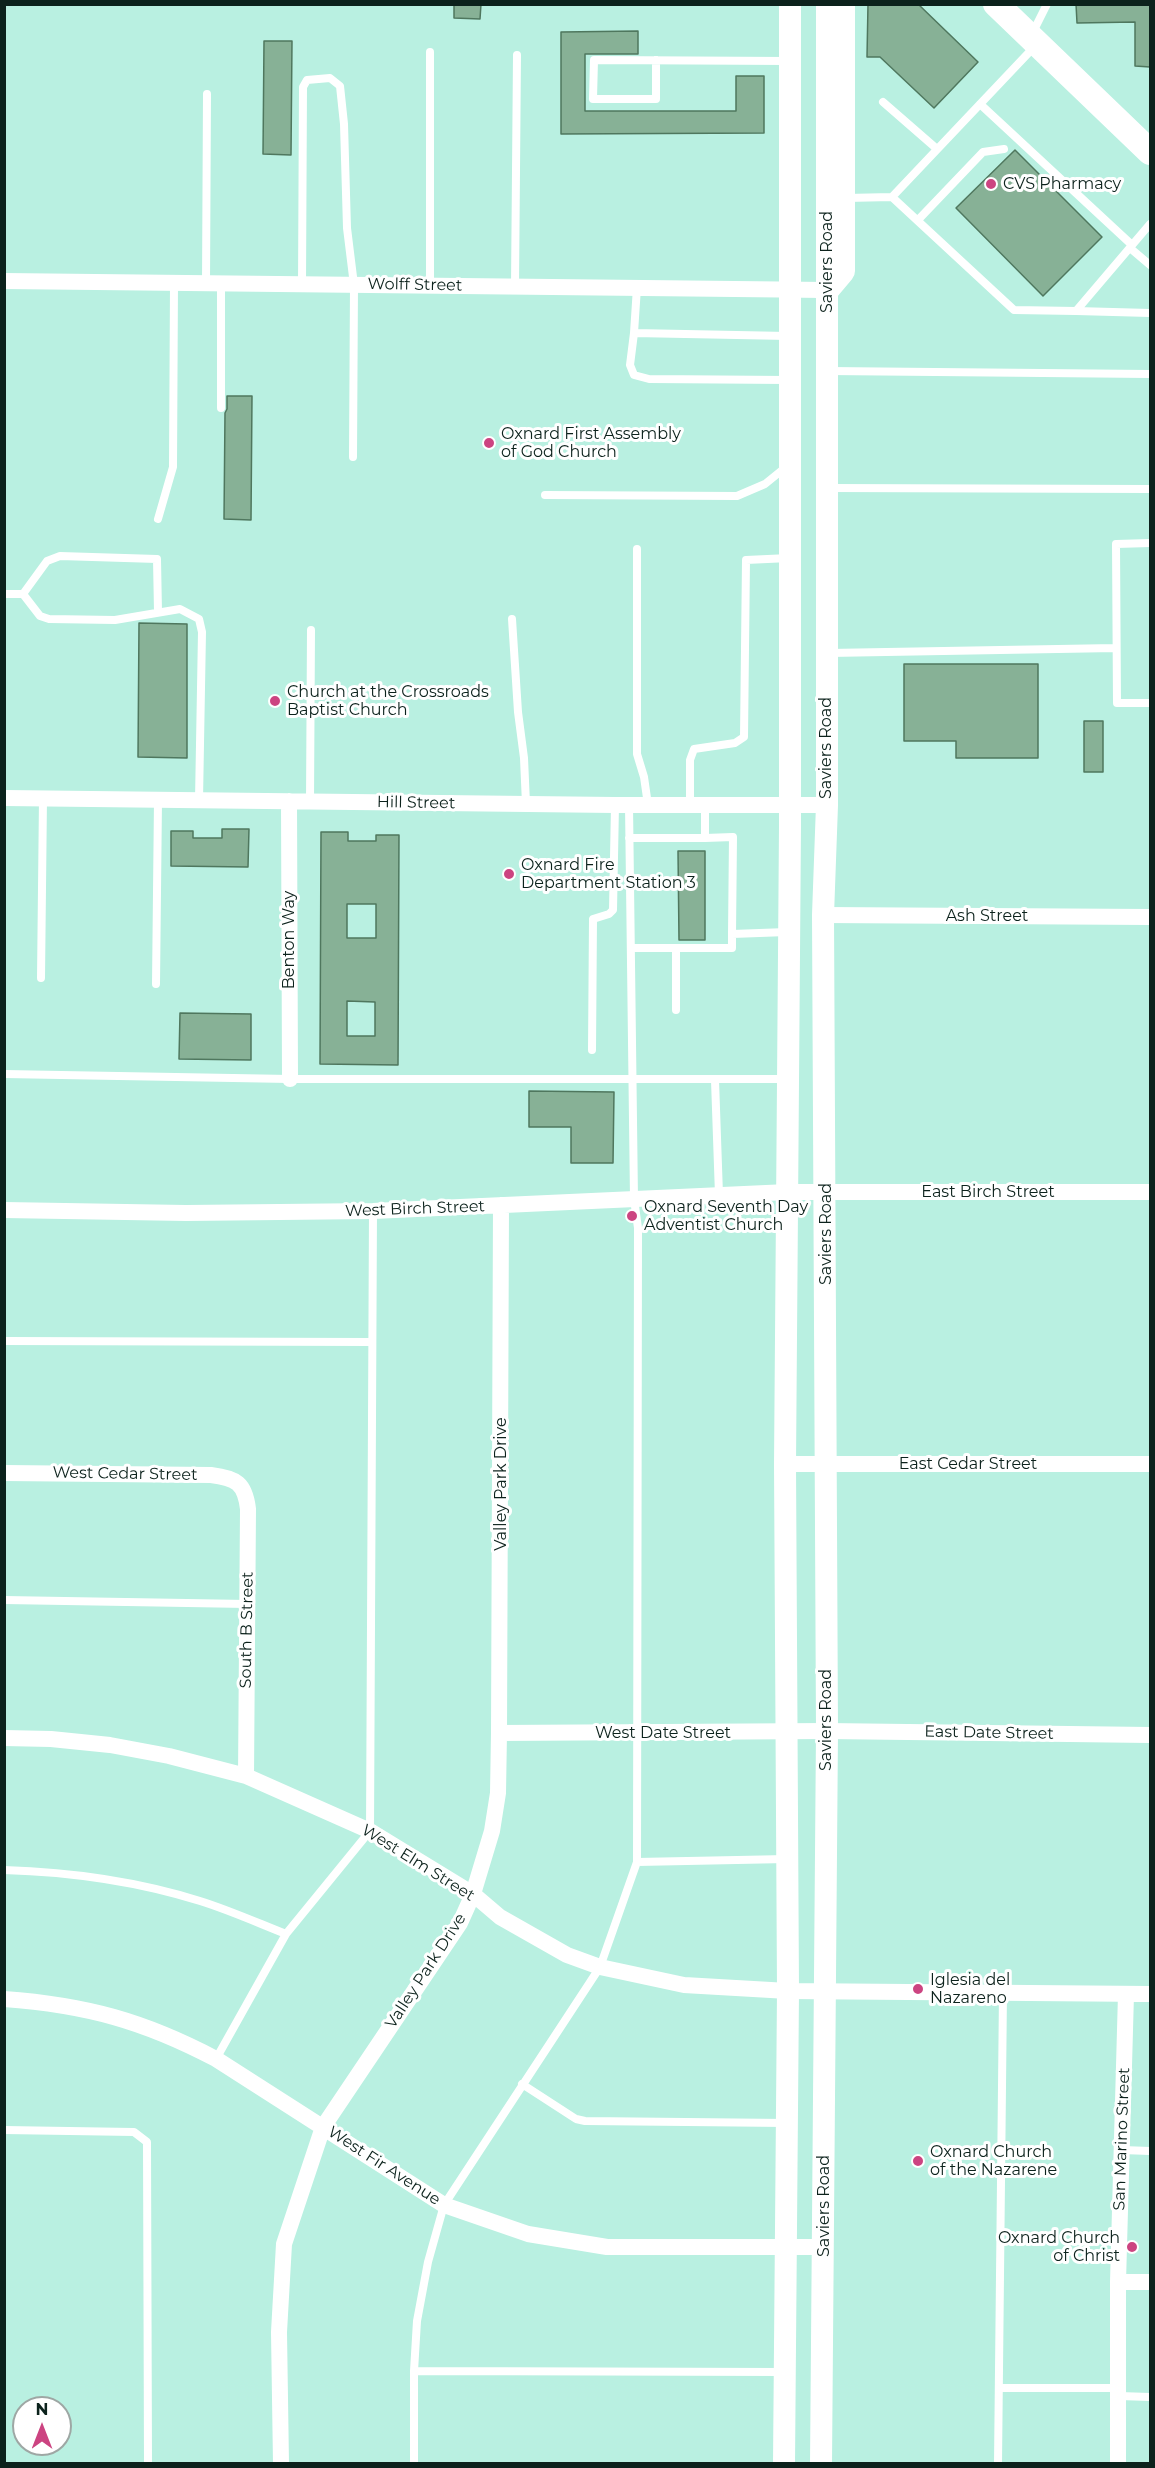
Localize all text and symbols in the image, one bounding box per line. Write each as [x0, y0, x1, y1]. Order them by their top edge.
place label: CVS Pharmacy [1003, 174, 1121, 194]
marker: CVS Pharmacy [984, 177, 998, 191]
street label: Saviers Road [817, 211, 837, 313]
street label: Wolff Street [368, 275, 462, 295]
place label: Oxnard First Assembly of God Church [501, 424, 681, 462]
marker: Oxnard First Assembly of God Church [482, 436, 496, 450]
place label: Church at the Crossroads Baptist Church [287, 682, 489, 720]
marker: Church at the Crossroads Baptist Church [268, 694, 282, 708]
street label: Saviers Road [816, 697, 836, 799]
street label: Hill Street [377, 793, 455, 813]
place label: Oxnard Fire Department Station 3 [521, 855, 696, 893]
marker: Oxnard Fire Department Station 3 [502, 867, 516, 881]
street label: Benton Way [279, 891, 299, 989]
street label: Ash Street [946, 906, 1028, 926]
street label: East Birch Street [921, 1182, 1055, 1202]
street label: Saviers Road [816, 1183, 836, 1285]
street label: West Birch Street [345, 1197, 485, 1221]
place label: Oxnard Seventh Day Adventist Church [644, 1197, 808, 1235]
marker: Oxnard Seventh Day Adventist Church [625, 1209, 639, 1223]
street label: Valley Park Drive [491, 1417, 511, 1551]
street label: East Cedar Street [899, 1454, 1037, 1474]
street label: West Cedar Street [52, 1463, 198, 1485]
street label: South B Street [236, 1571, 258, 1689]
street label: Saviers Road [816, 1669, 836, 1771]
street label: East Date Street [924, 1722, 1054, 1744]
street label: West Date Street [595, 1723, 731, 1743]
street label: West Elm Street [358, 1821, 478, 1905]
street label: Valley Park Drive [382, 1910, 470, 2032]
place label: Iglesia del Nazareno [930, 1970, 1010, 2008]
marker: Iglesia del Nazareno [911, 1982, 925, 1996]
street label: San Marino Street [1110, 2067, 1134, 2211]
street label: West Fir Avenue [324, 2122, 444, 2210]
place label: Oxnard Church of the Nazarene [930, 2142, 1057, 2180]
marker: Oxnard Church of the Nazarene [911, 2154, 925, 2168]
street label: Saviers Road [814, 2155, 834, 2257]
place label: Oxnard Church of Christ [998, 2228, 1120, 2266]
marker: Oxnard Church of Christ [1125, 2240, 1139, 2254]
north arrow [12, 2396, 72, 2456]
text: N [36, 2400, 48, 2419]

